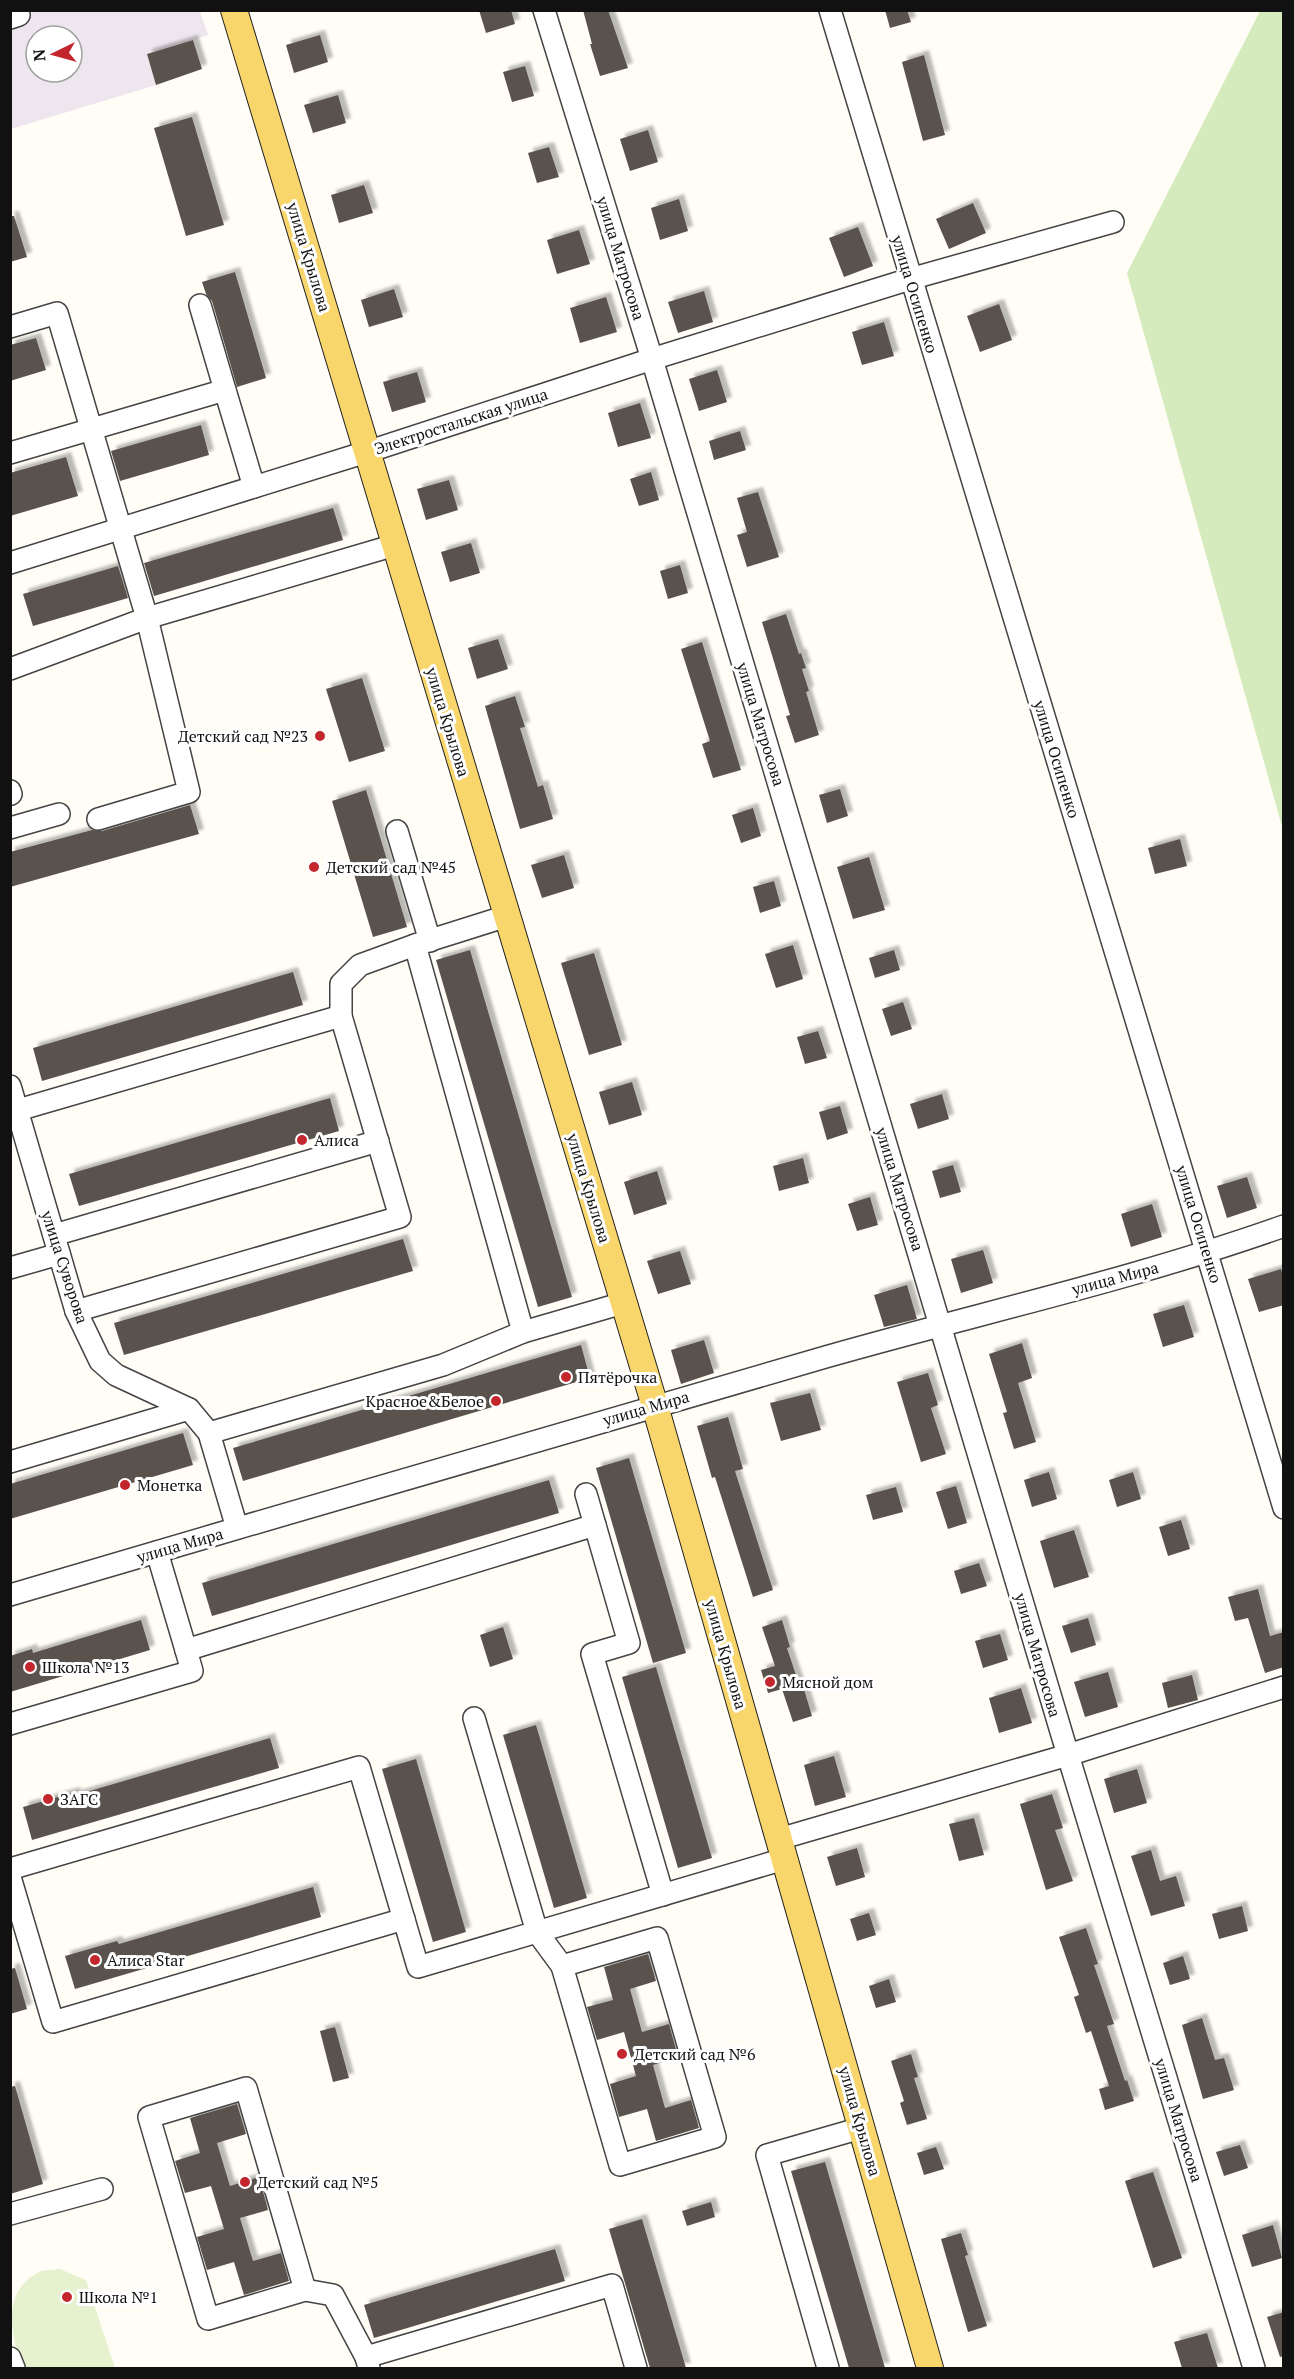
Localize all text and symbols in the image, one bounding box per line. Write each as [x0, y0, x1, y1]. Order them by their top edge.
north arrow [24, 24, 84, 84]
text: N [28, 48, 51, 62]
street label: улица Матросова [591, 192, 650, 323]
street label: улица Крылова [282, 199, 336, 314]
street label: улица Осипенко [886, 231, 943, 356]
street label: Электростальская улица [372, 383, 550, 459]
street label: улица Матросова [731, 658, 790, 789]
street label: улица Крылова [421, 664, 475, 779]
street label: улица Осипенко [1028, 696, 1085, 821]
place label: Детский сад №23 [178, 725, 308, 747]
marker: Детский сад №23 [313, 729, 327, 743]
place label: Детский сад №45 [326, 856, 456, 878]
marker: Детский сад №45 [307, 860, 321, 874]
street label: улица Матросова [870, 1123, 929, 1254]
place label: Алиса [314, 1129, 359, 1151]
street label: улица Крылова [562, 1130, 616, 1245]
marker: Алиса [295, 1133, 309, 1147]
street label: улица Осипенко [1170, 1161, 1227, 1286]
street label: улица Суворова [36, 1207, 94, 1326]
street label: улица Мира [1068, 1256, 1161, 1300]
place label: Пятёрочка [578, 1366, 657, 1388]
marker: Пятёрочка [559, 1370, 573, 1384]
street label: улица Мира [599, 1385, 692, 1431]
place label: Красное&Белое [366, 1390, 484, 1412]
marker: Красное&Белое [489, 1394, 503, 1408]
place label: Монетка [137, 1474, 202, 1496]
marker: Монетка [118, 1478, 132, 1492]
street label: улица Мира [133, 1522, 226, 1568]
street label: улица Матросова [1009, 1589, 1066, 1720]
street label: улица Крылова [700, 1596, 752, 1712]
place label: Школа №13 [42, 1656, 130, 1678]
marker: Школа №13 [23, 1660, 37, 1674]
place label: Мясной дом [782, 1671, 874, 1693]
marker: Мясной дом [763, 1675, 777, 1689]
place label: ЗАГС [60, 1788, 98, 1810]
marker: ЗАГС [41, 1792, 55, 1806]
place label: Алиса Star [107, 1949, 185, 1971]
marker: Алиса Star [88, 1953, 102, 1967]
place label: Детский сад №6 [634, 2043, 756, 2065]
marker: Детский сад №6 [615, 2047, 629, 2061]
street label: улица Матросова [1149, 2054, 1208, 2185]
street label: улица Крылова [834, 2063, 886, 2179]
place label: Детский сад №5 [257, 2171, 378, 2193]
marker: Детский сад №5 [238, 2175, 252, 2189]
place label: Школа №1 [79, 2286, 158, 2308]
marker: Школа №1 [60, 2290, 74, 2304]

